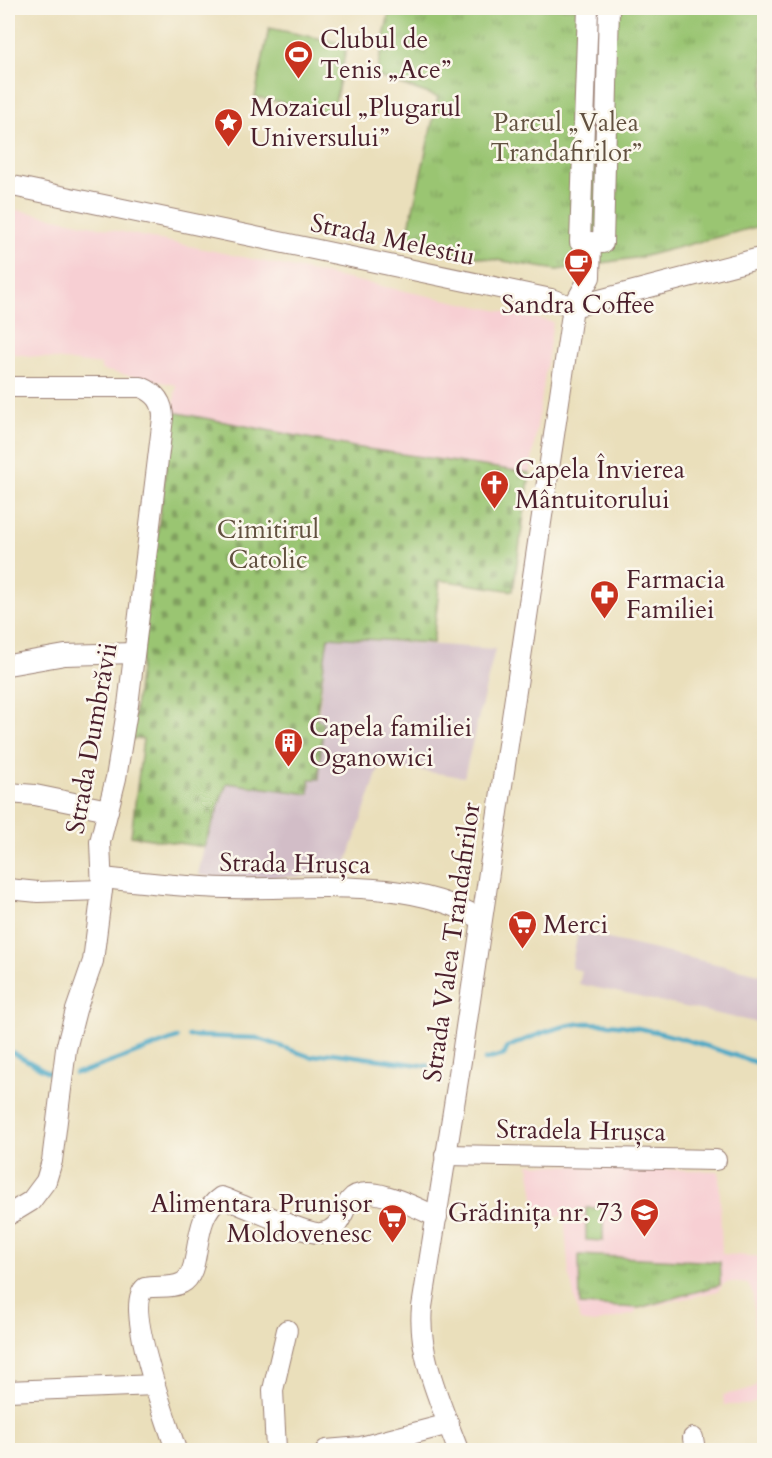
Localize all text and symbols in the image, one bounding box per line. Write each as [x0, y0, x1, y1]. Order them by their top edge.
place label: Clubul de Tenis „Ace” [320, 22, 451, 87]
sports icon: Clubul de Tenis „Ace” [283, 38, 315, 80]
place label: Mozaicul „Plugarul Universului” [250, 90, 461, 155]
park label: Parcul „Valea Trandafirilor” [490, 105, 642, 170]
place icon: Mozaicul „Plugarul Universului” [213, 106, 245, 148]
street label: Strada Melestiu [307, 205, 478, 274]
cafe icon: Sandra Coffee [562, 246, 594, 288]
place label: Sandra Coffee [501, 287, 655, 322]
place label: Capela Învierea Mântuitorului [515, 452, 685, 517]
church icon: Capela Învierea Mântuitorului [478, 468, 510, 510]
park label: Cimitirul Catolic [217, 512, 320, 577]
place label: Farmacia Familiei [626, 562, 725, 627]
pharmacy icon: Farmacia Familiei [589, 578, 621, 620]
street label: Strada Dumbrăvii [57, 640, 126, 836]
place label: Capela familiei Oganowici [309, 710, 472, 775]
building icon: Capela familiei Oganowici [272, 726, 304, 768]
street label: Strada Valea Trandafirilor [415, 799, 489, 1084]
street label: Strada Hrușca [219, 845, 371, 882]
place label: Merci [543, 907, 608, 942]
supermarket icon: Merci [506, 908, 538, 950]
street label: Stradela Hrușca [496, 1112, 666, 1149]
place label: Alimentara Prunișor Moldovenesc [150, 1186, 373, 1251]
place label: Grădinița nr. 73 [448, 1195, 623, 1230]
school or university icon: Grădinița nr. 73 [628, 1196, 660, 1238]
supermarket icon: Alimentara Prunișor Moldovenesc [377, 1202, 409, 1244]

